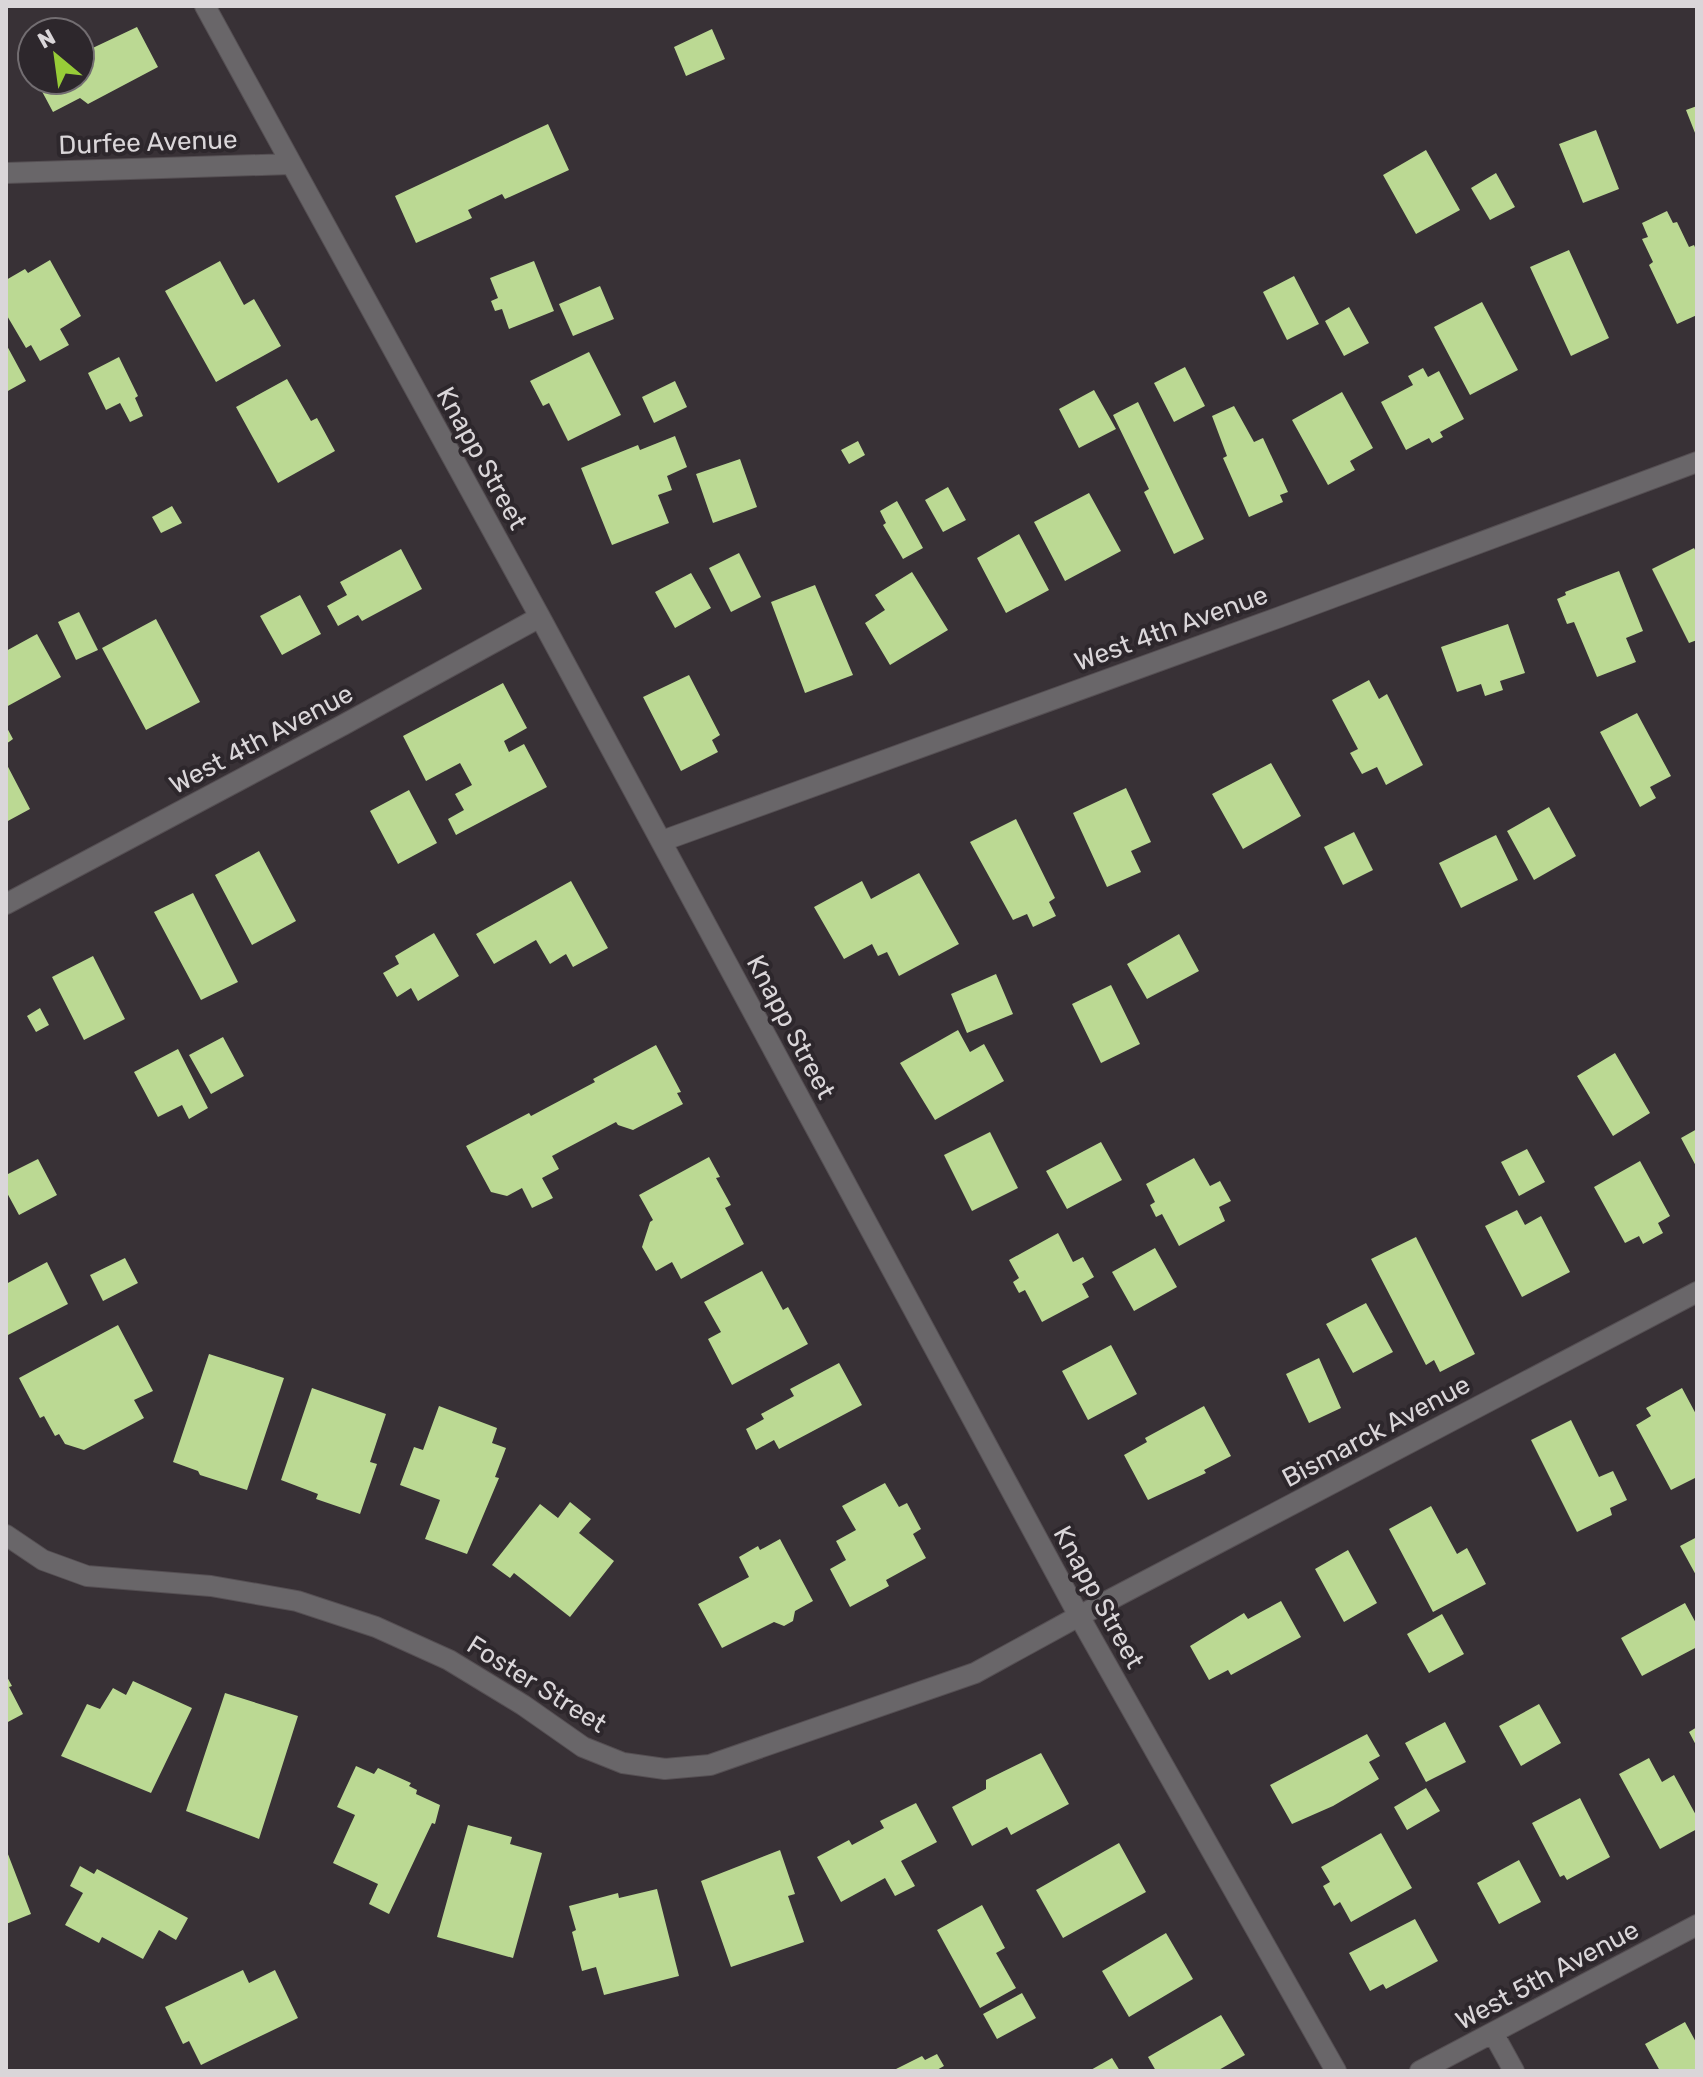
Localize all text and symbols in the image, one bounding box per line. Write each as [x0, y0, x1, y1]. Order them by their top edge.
north arrow [16, 16, 96, 96]
text: N [33, 23, 60, 55]
street label: Durfee Avenue [58, 124, 238, 161]
street label: Knapp Street [430, 382, 533, 535]
street label: West 4th Avenue [1070, 579, 1272, 678]
street label: West 4th Avenue [164, 678, 358, 801]
street label: Knapp Street [740, 950, 841, 1104]
street label: Bismarck Avenue [1277, 1369, 1475, 1494]
street label: Knapp Street [1047, 1521, 1150, 1674]
street label: Foster Street [461, 1629, 612, 1740]
street label: West 5th Avenue [1450, 1914, 1644, 2037]

